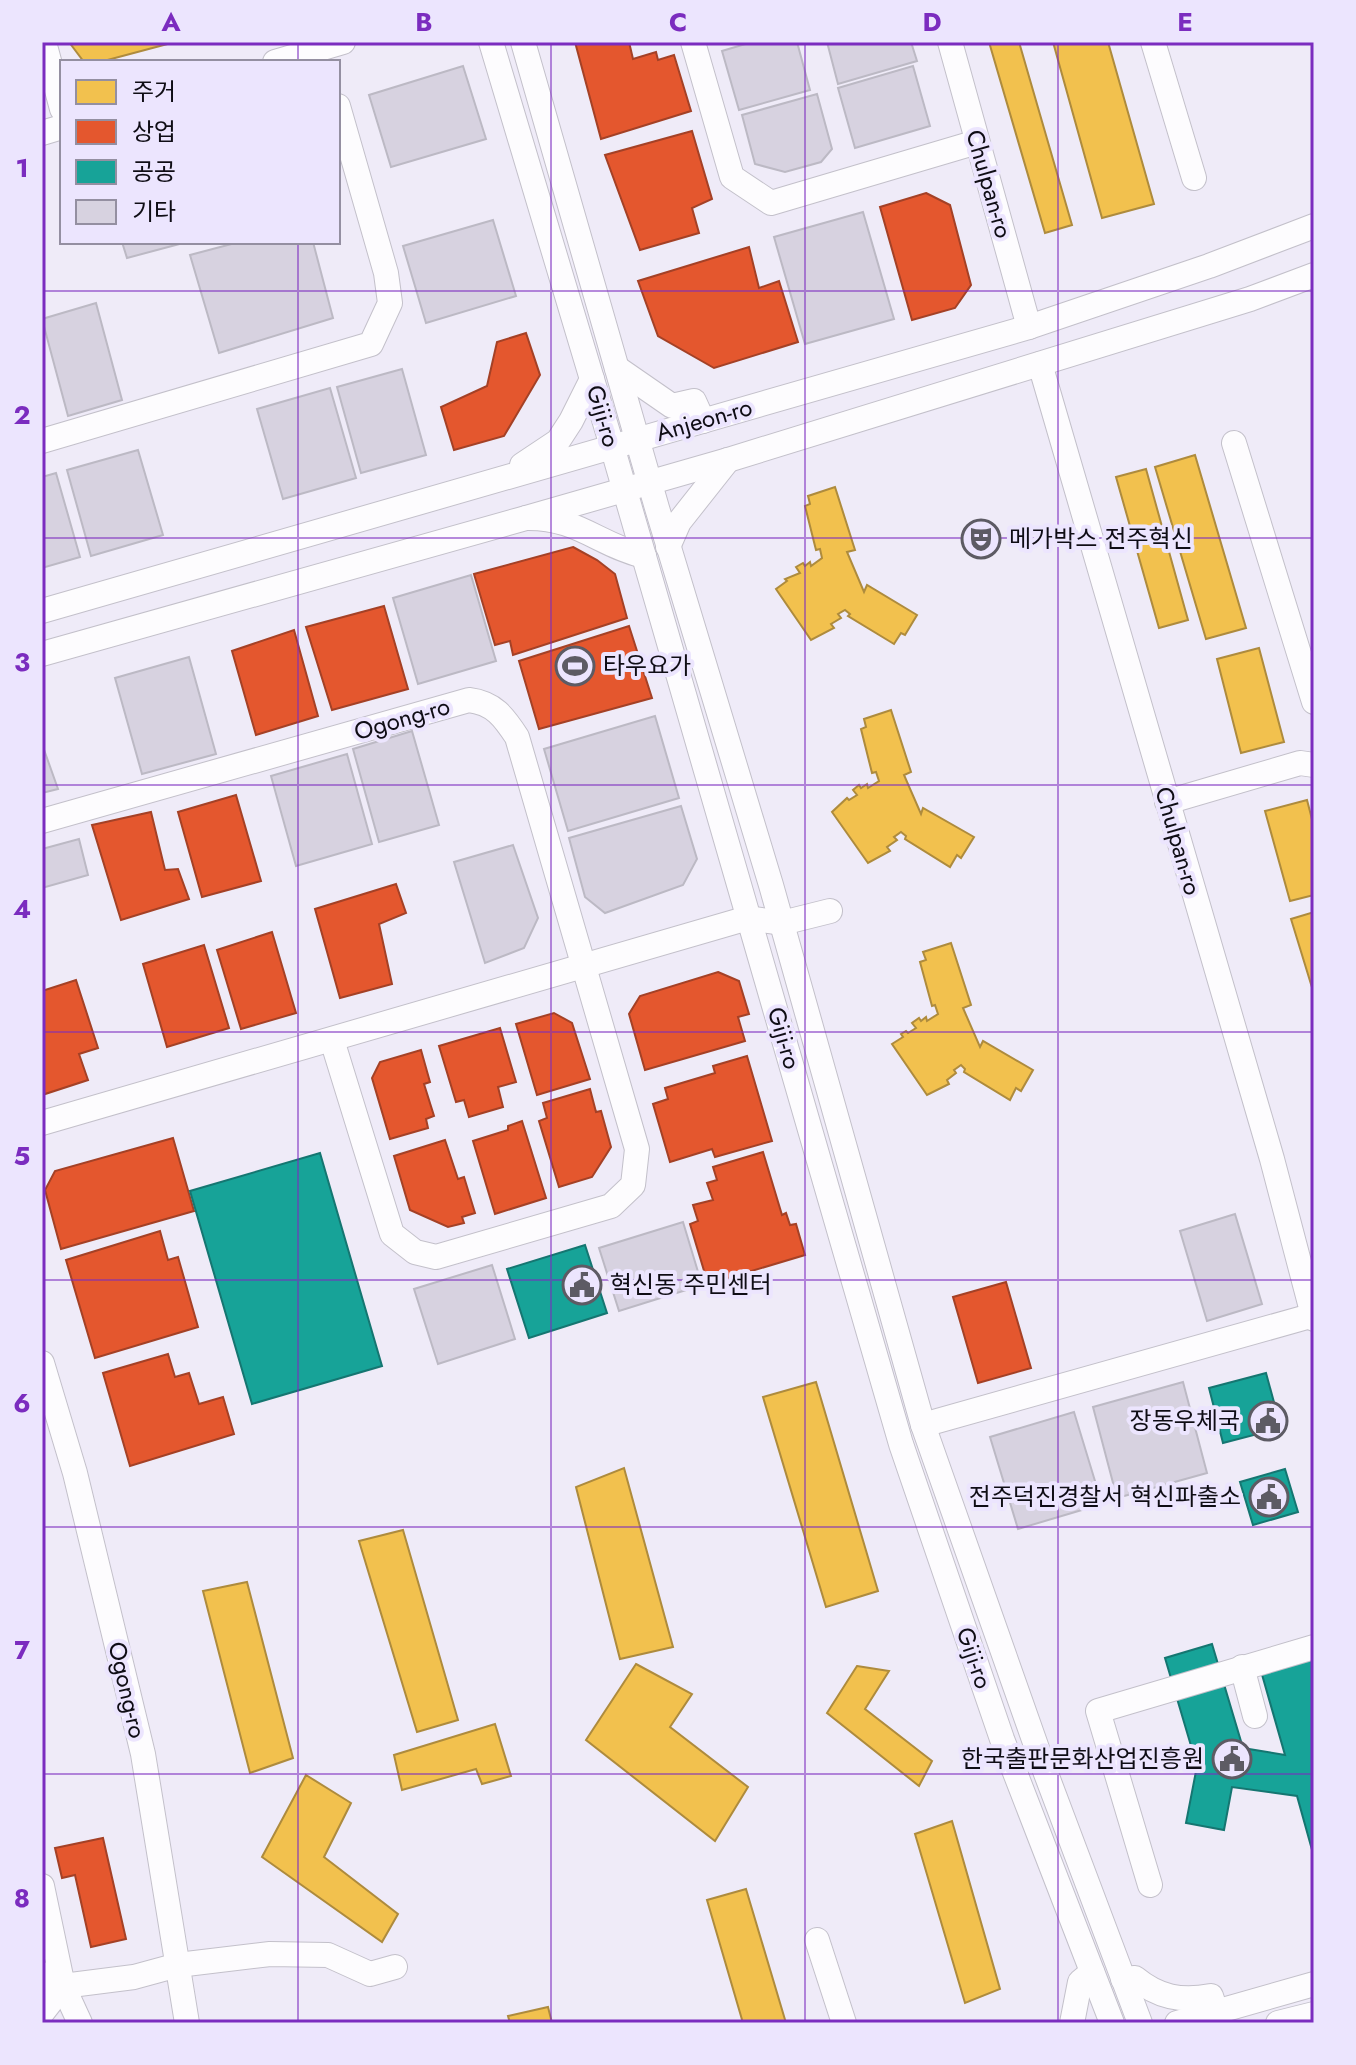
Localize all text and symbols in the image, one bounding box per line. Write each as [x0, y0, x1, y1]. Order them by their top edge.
text: A [160, 3, 181, 41]
text: B [415, 3, 433, 41]
text: C [669, 3, 687, 41]
text: D [922, 3, 942, 41]
text: E [1177, 3, 1193, 41]
legend [60, 60, 340, 244]
text: 주거 [132, 74, 176, 109]
text: 상업 [132, 114, 176, 149]
street label: Chulpan-ro [957, 126, 1022, 242]
text: 1 [15, 149, 29, 187]
text: 공공 [132, 154, 176, 189]
text: 기타 [132, 194, 176, 229]
street label: Giji-ro [578, 381, 629, 451]
street label: Anjeon-ro [652, 389, 756, 450]
text: 2 [13, 396, 31, 434]
theatre icon: 메가박스 전주혁신 [960, 518, 1002, 560]
place label: 메가박스 전주혁신 [1009, 521, 1193, 556]
text: 3 [14, 643, 30, 681]
sports icon: 타우요가 [554, 645, 596, 687]
place label: 타우요가 [603, 648, 691, 683]
street label: Ogong-ro [350, 688, 454, 749]
street label: Chulpan-ro [1146, 783, 1211, 899]
text: 4 [13, 890, 31, 928]
street label: Giji-ro [759, 1003, 810, 1073]
text: 5 [14, 1137, 30, 1175]
public building icon: 혁신동 주민센터 [561, 1264, 603, 1306]
place label: 혁신동 주민센터 [610, 1267, 772, 1302]
text: 6 [13, 1384, 31, 1422]
public building icon: 장동우체국 [1247, 1400, 1289, 1442]
place label: 장동우체국 [1130, 1403, 1240, 1438]
public building icon: 전주덕진경찰서 혁신파출소 [1248, 1476, 1290, 1518]
place label: 전주덕진경찰서 혁신파출소 [969, 1479, 1241, 1514]
street label: Giji-ro [948, 1622, 1001, 1693]
text: 7 [14, 1631, 30, 1669]
street label: Ogong-ro [99, 1638, 156, 1742]
public building icon: 한국출판문화산업진흥원 [1211, 1738, 1253, 1780]
place label: 한국출판문화산업진흥원 [961, 1741, 1204, 1776]
text: 8 [14, 1879, 30, 1917]

